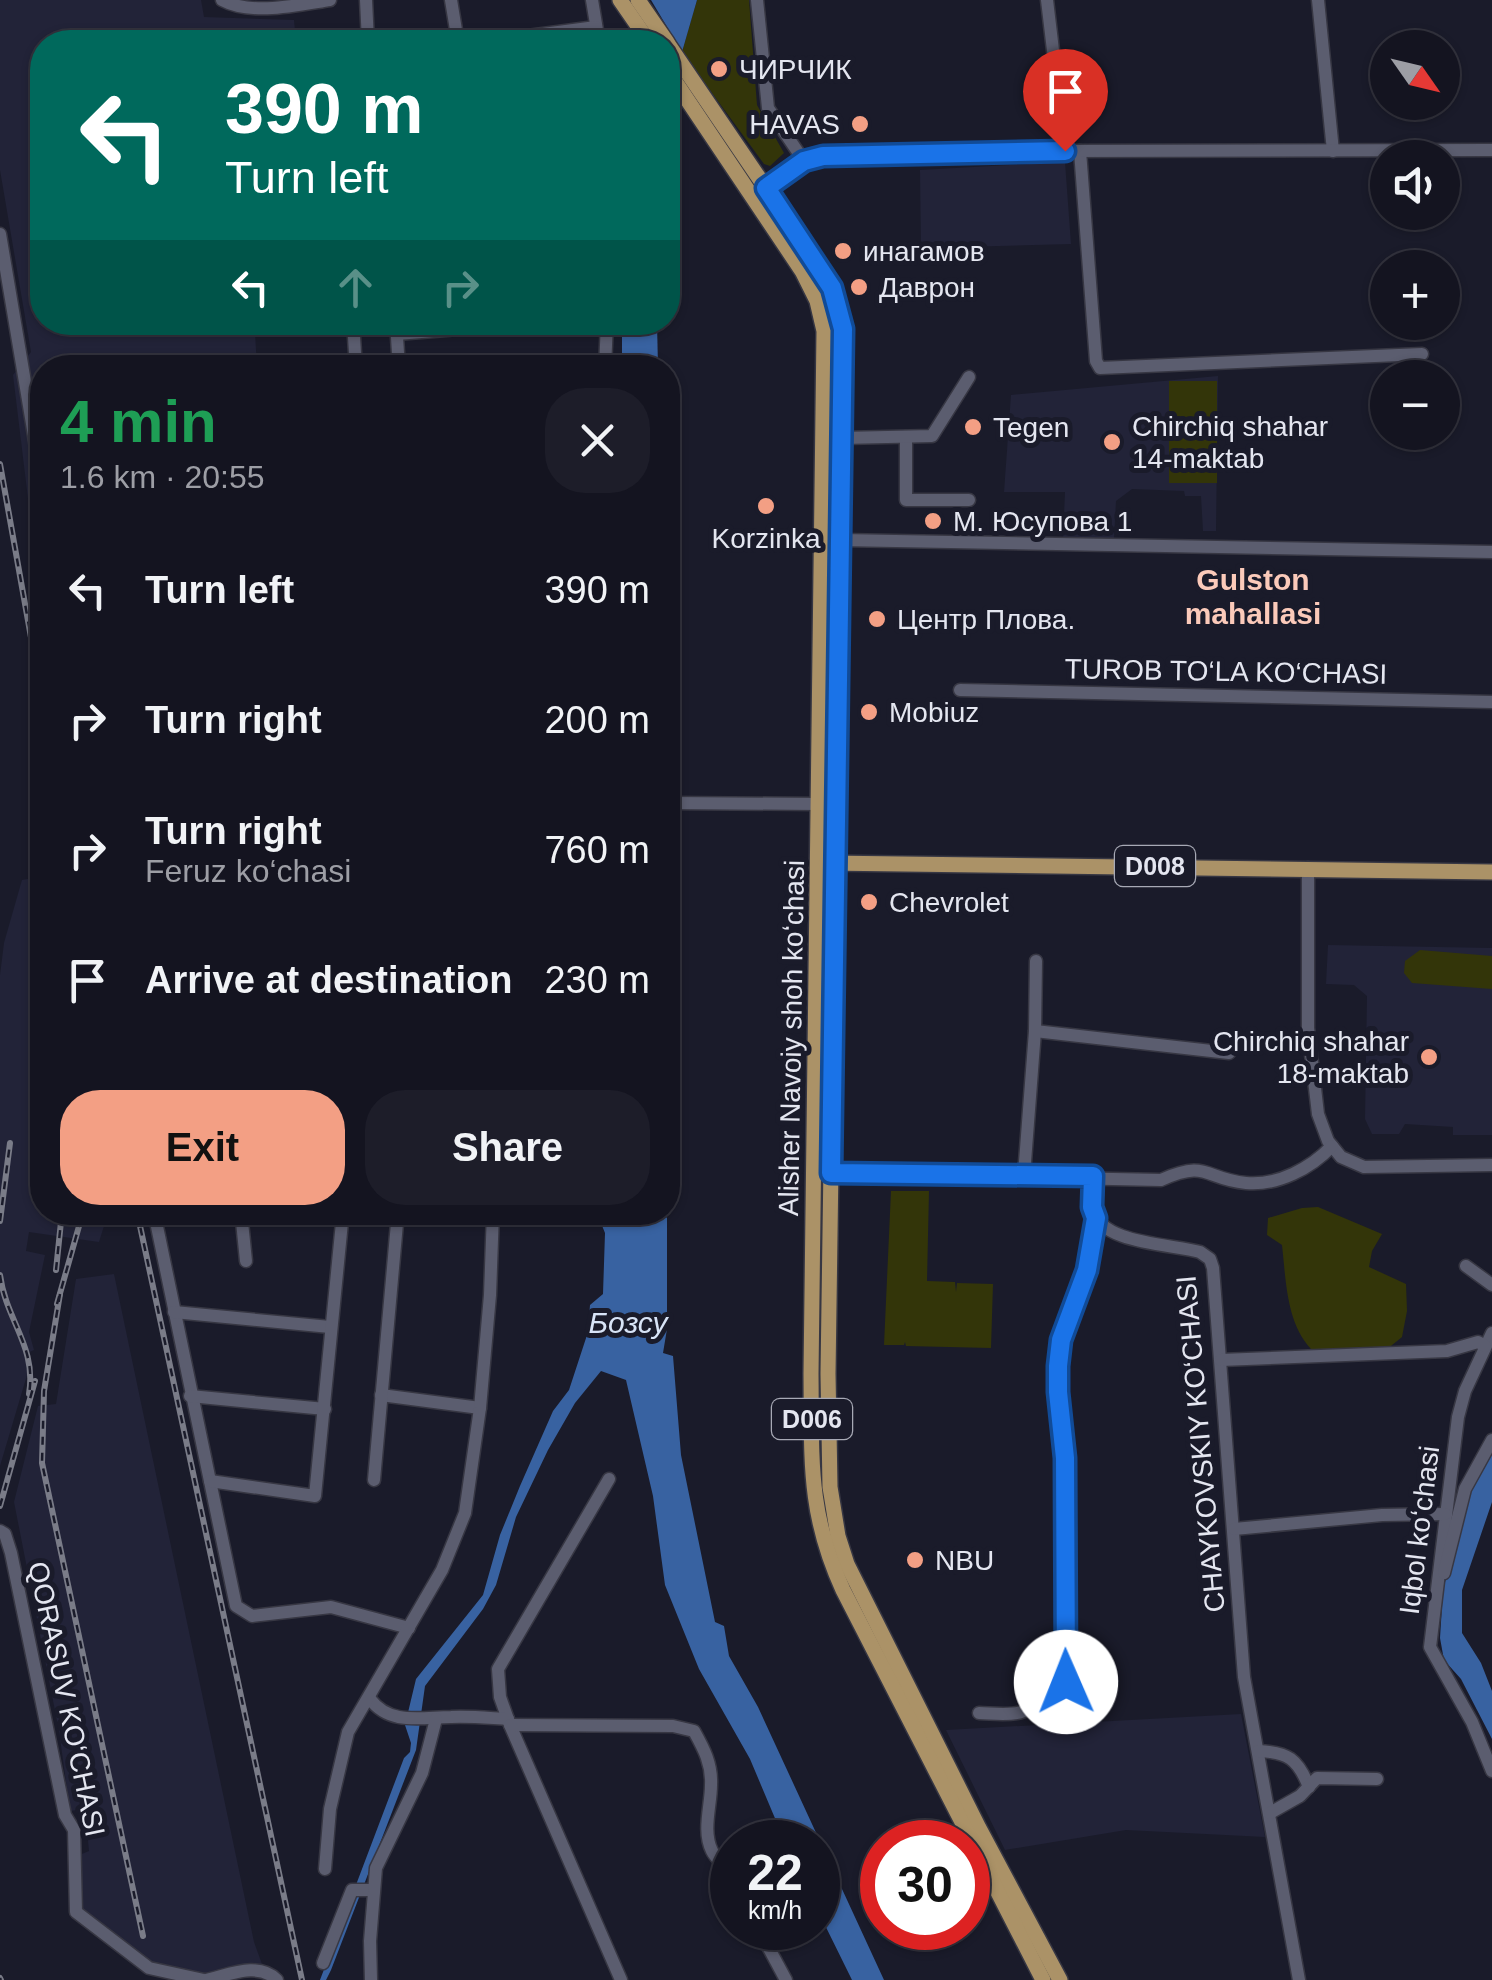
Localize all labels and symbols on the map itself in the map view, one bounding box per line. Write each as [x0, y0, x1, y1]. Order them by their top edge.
north arrow [1370, 30, 1460, 120]
pin [1023, 49, 1108, 152]
place label: ЧИРЧИК [739, 54, 852, 85]
marker: ЧИРЧИК [708, 58, 730, 80]
place label: HAVAS [749, 109, 840, 140]
marker: HAVAS [849, 113, 871, 135]
place label: инагамов [863, 236, 985, 267]
marker: инагамов [832, 240, 854, 262]
place label: Даврон [879, 272, 975, 303]
marker: Даврон [848, 276, 870, 298]
place label: Chirchiq shahar 14-maktab [1132, 411, 1328, 474]
place label: Tegen [993, 412, 1069, 443]
marker: Tegen [962, 416, 984, 438]
marker: Chirchiq shahar 14-maktab [1101, 431, 1123, 453]
marker: Korzinka [755, 495, 777, 517]
place label: М. Юсупова 1 [953, 506, 1132, 537]
marker: М. Юсупова 1 [922, 510, 944, 532]
place label: Korzinka [712, 523, 821, 554]
district label: Gulston mahallasi [1185, 563, 1321, 630]
place label: Центр Плова. [897, 604, 1075, 635]
marker: Центр Плова. [866, 608, 888, 630]
street label: TUROB TO‘LA KO‘CHASI [1064, 653, 1388, 690]
place label: Mobiuz [889, 697, 979, 728]
marker: Mobiuz [858, 701, 880, 723]
road number: D008 [1115, 846, 1195, 886]
street label: Alisher Navoiy shoh koʻchasi [773, 860, 810, 1216]
place label: Chevrolet [889, 887, 1009, 918]
marker: Chevrolet [858, 891, 880, 913]
place label: Chirchiq shahar 18-maktab [1213, 1026, 1409, 1089]
marker: Chirchiq shahar 18-maktab [1418, 1046, 1440, 1068]
street label: CHAYKOVSKIY KO‘CHASI [1170, 1274, 1231, 1614]
water label: Бозсу [589, 1306, 669, 1339]
road number: D006 [772, 1399, 852, 1439]
street label: Iqbol koʻchasi [1394, 1444, 1445, 1616]
place label: NBU [935, 1545, 994, 1576]
marker: NBU [904, 1549, 926, 1571]
street label: QORASUV KO‘CHASI [22, 1559, 111, 1839]
position arrow [1014, 1630, 1118, 1734]
speed limit sign: 30 [860, 1820, 990, 1950]

